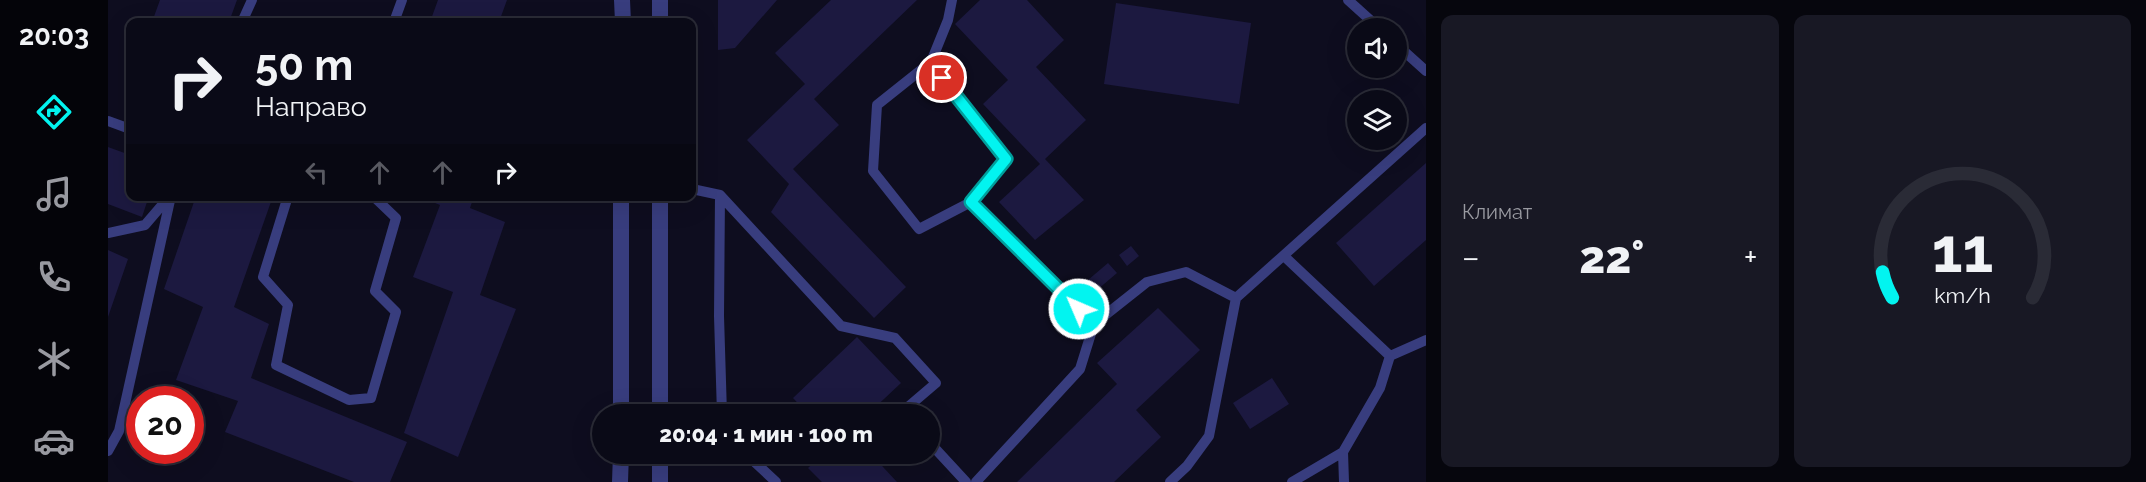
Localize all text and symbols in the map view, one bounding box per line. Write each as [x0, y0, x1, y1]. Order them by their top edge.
map controls [1347, 18, 1407, 150]
button: sound [1347, 18, 1407, 78]
text: 20:03 [19, 20, 89, 51]
text: 50 m [255, 41, 353, 90]
icon: right [156, 42, 234, 120]
pin [916, 52, 967, 103]
icon: arrive [925, 61, 958, 94]
button: layers [1347, 90, 1407, 150]
icon: directions [33, 91, 75, 133]
text: Направо [255, 91, 367, 122]
icon: left [300, 156, 333, 189]
icon: ahead [363, 156, 396, 189]
icon: ahead [426, 156, 459, 189]
icon: right [489, 156, 522, 189]
icon: music [33, 173, 75, 215]
text: Климат [1462, 200, 1532, 224]
text: 11 [1931, 213, 1993, 287]
text: 22° [1579, 231, 1644, 284]
text: − [1462, 238, 1480, 277]
text: + [1744, 238, 1757, 277]
icon: phone [33, 256, 75, 298]
position arrow [1047, 277, 1111, 341]
text: km/h [1934, 283, 1991, 308]
icon: climate [33, 338, 75, 380]
speed limit sign: 20 [126, 386, 204, 464]
icon: car [33, 420, 75, 462]
text: 20:04 · 1 мин · 100 m [659, 421, 873, 447]

